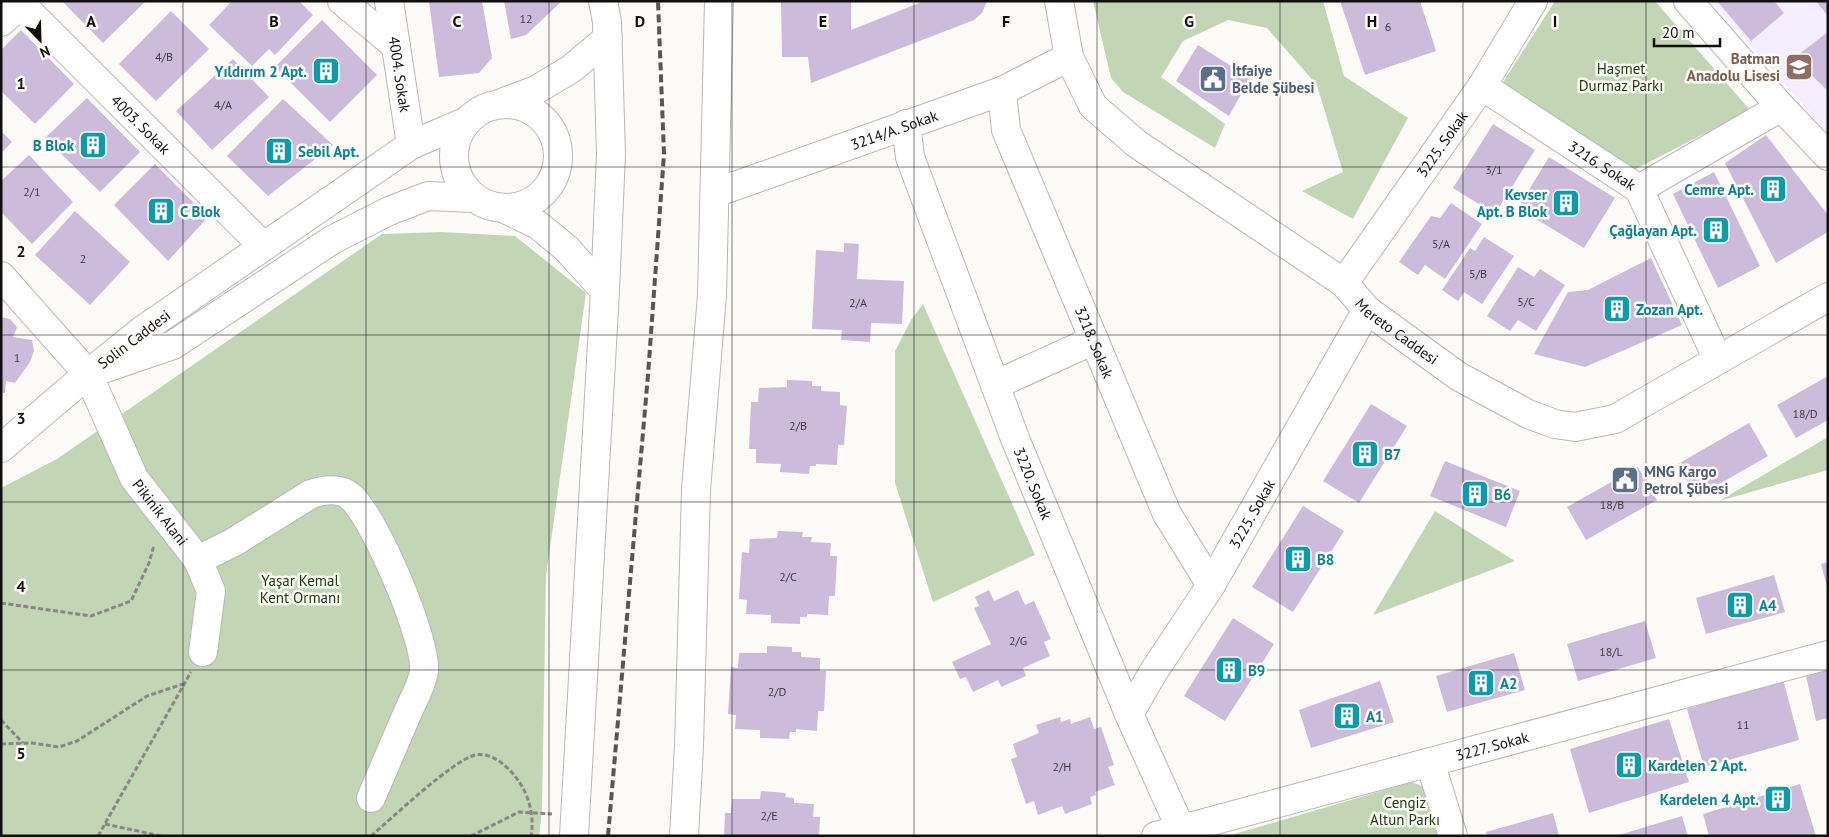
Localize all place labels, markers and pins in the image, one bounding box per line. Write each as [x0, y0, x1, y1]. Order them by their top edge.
place label: Batman Anadolu Lisesi [1687, 49, 1780, 85]
school or university icon: Batman Anadolu Lisesi [1784, 52, 1814, 82]
building icon: Yıldırım 2 Apt. [311, 56, 341, 86]
place label: İtfaiye Belde Şübesi [1232, 61, 1314, 97]
place label: Yıldırım 2 Apt. [214, 62, 307, 81]
public building icon: İtfaiye Belde Şübesi [1198, 64, 1228, 94]
building icon: B Blok [78, 130, 108, 160]
place label: B Blok [33, 136, 75, 155]
building icon: Sebil Apt. [264, 136, 294, 166]
place label: Sebil Apt. [298, 142, 360, 161]
building icon: Cemre Apt. [1758, 174, 1788, 204]
place label: Cemre Apt. [1684, 180, 1754, 199]
place label: Kevser Apt. B Blok [1477, 185, 1548, 221]
building icon: Kevser Apt. B Blok [1551, 188, 1581, 218]
building icon: C Blok [146, 196, 176, 226]
place label: C Blok [180, 202, 221, 221]
building icon: Çağlayan Apt. [1701, 215, 1731, 245]
place label: Çağlayan Apt. [1609, 221, 1697, 240]
building icon: Zozan Apt. [1602, 294, 1632, 324]
place label: Zozan Apt. [1636, 300, 1704, 319]
building icon: B7 [1350, 439, 1380, 469]
place label: B7 [1384, 445, 1401, 464]
place label: MNG Kargo Petrol Şübesi [1644, 462, 1728, 498]
public building icon: MNG Kargo Petrol Şübesi [1610, 465, 1640, 495]
building icon: B6 [1460, 479, 1490, 509]
place label: B6 [1494, 485, 1511, 504]
building icon: B8 [1283, 544, 1313, 574]
place label: B8 [1317, 550, 1334, 569]
building icon: A4 [1725, 590, 1755, 620]
place label: A4 [1759, 596, 1777, 615]
building icon: B9 [1214, 655, 1244, 685]
place label: B9 [1248, 661, 1265, 680]
building icon: A2 [1466, 668, 1496, 698]
place label: A2 [1500, 674, 1518, 693]
building icon: A1 [1332, 701, 1362, 731]
place label: A1 [1366, 707, 1384, 726]
building icon: Kardelen 2 Apt. [1614, 750, 1644, 780]
place label: Kardelen 2 Apt. [1648, 756, 1748, 775]
building icon: Kardelen 4 Apt. [1763, 784, 1793, 814]
place label: Kardelen 4 Apt. [1660, 790, 1759, 809]

